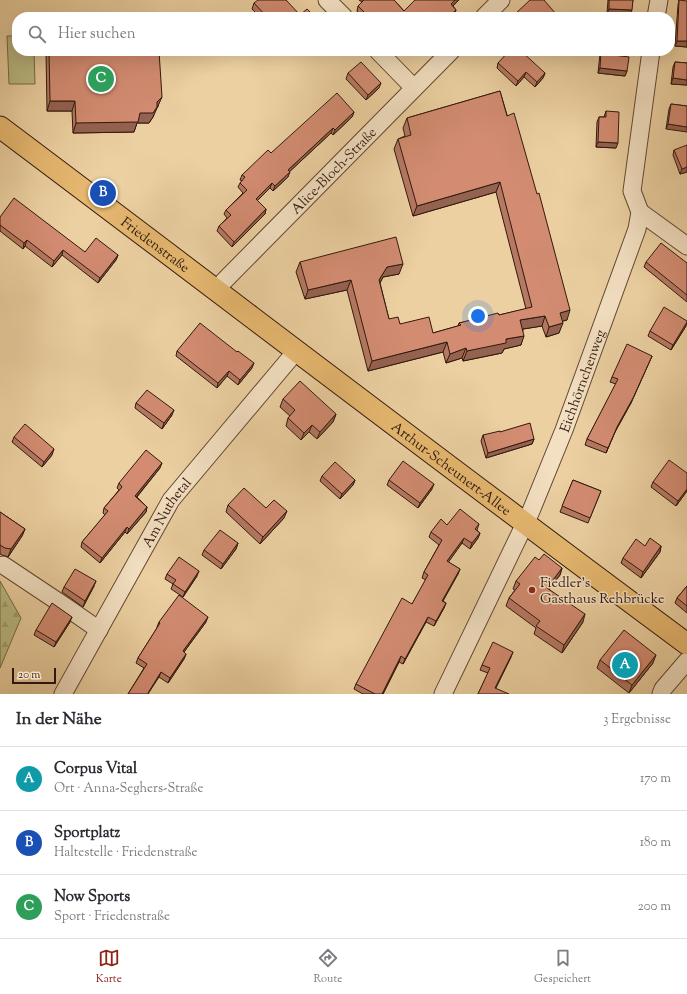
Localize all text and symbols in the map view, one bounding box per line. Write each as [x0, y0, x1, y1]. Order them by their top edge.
search box [12, 12, 675, 56]
icon: search [26, 23, 48, 45]
text: Hier suchen [58, 24, 136, 45]
pin: C [88, 64, 114, 94]
street label: Alice-Bloch-Straße [287, 124, 382, 220]
pin: B [90, 178, 116, 208]
street label: Friedenstraße [116, 213, 193, 279]
your location [468, 306, 488, 326]
street label: Eichhörnchenweg [556, 327, 612, 436]
street label: Arthur-Scheunert-Allee [386, 418, 515, 522]
street label: Am Nuthetal [138, 474, 197, 552]
place label: Fiedler's Gasthaus Rehbrücke [540, 574, 665, 610]
marker: Fiedler's Gasthaus Rehbrücke [527, 585, 537, 595]
pin: A [612, 650, 638, 680]
scale bar [12, 666, 56, 685]
text: 20 m [18, 667, 40, 683]
text: In der Nähe [16, 708, 102, 732]
text: 3 Ergebnisse [603, 711, 671, 729]
text: Corpus Vital [54, 759, 137, 780]
text: A [24, 770, 34, 788]
text: 170 m [640, 770, 671, 788]
text: Ort · Anna-Seghers-Straße [54, 780, 203, 798]
text: Sportplatz [54, 823, 120, 844]
text: B [25, 834, 33, 852]
text: 180 m [640, 834, 671, 852]
text: Haltestelle · Friedenstraße [54, 844, 198, 862]
text: Now Sports [54, 887, 130, 908]
text: C [24, 898, 34, 916]
text: 200 m [638, 898, 671, 916]
text: Sport · Friedenstraße [54, 908, 170, 926]
tab: Karte [96, 947, 122, 987]
tab: Route [314, 947, 342, 987]
tab: Gespeichert [534, 947, 591, 987]

